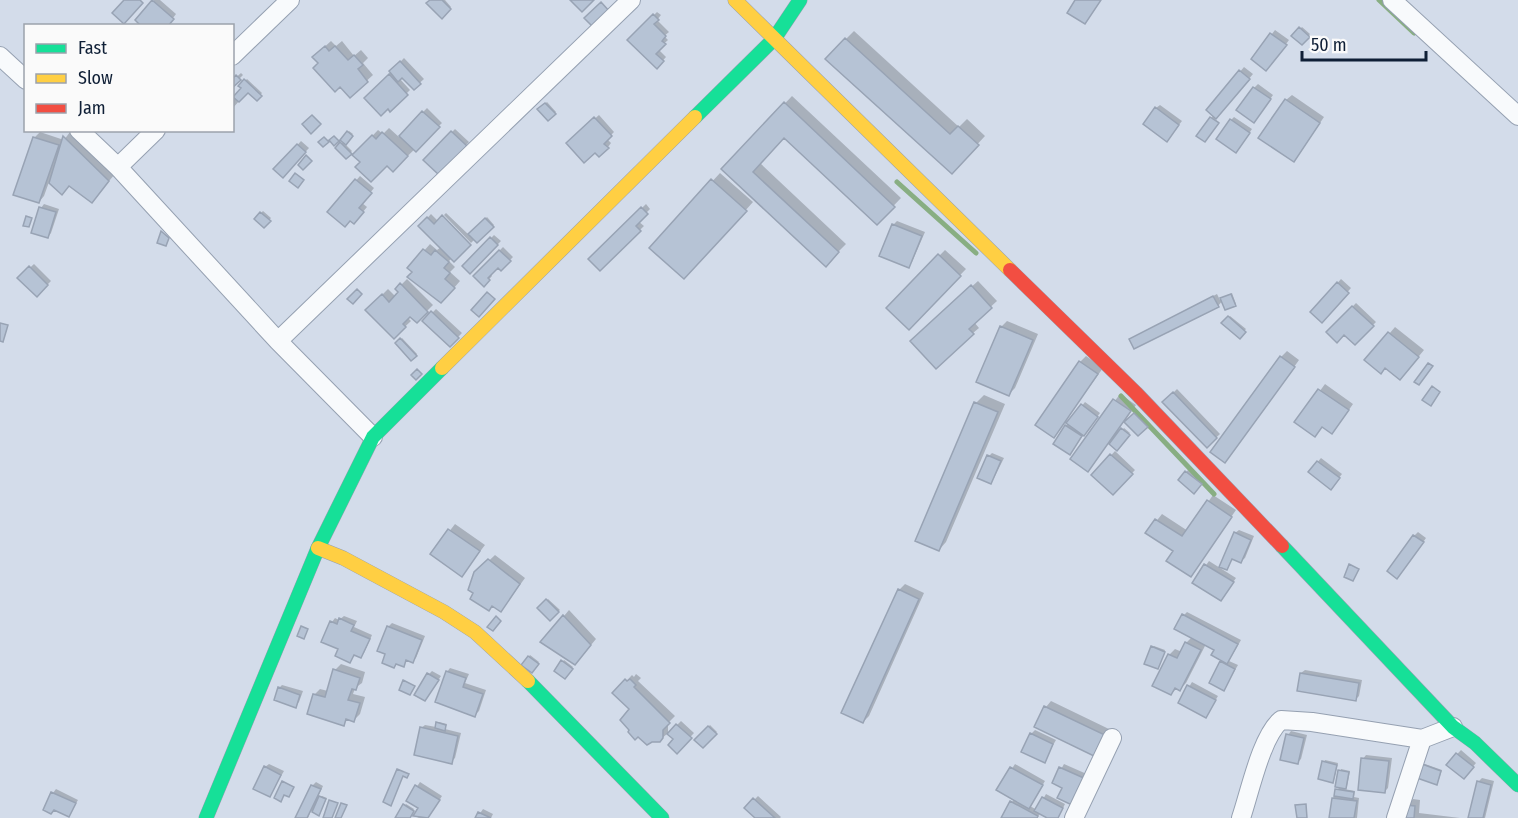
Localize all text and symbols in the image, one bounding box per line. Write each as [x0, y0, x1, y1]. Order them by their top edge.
legend [24, 24, 234, 132]
scale bar [1302, 24, 1426, 62]
text: 50 m [1311, 34, 1347, 56]
text: Fast [78, 37, 107, 59]
text: Slow [78, 67, 113, 89]
text: Jam [78, 97, 106, 119]

